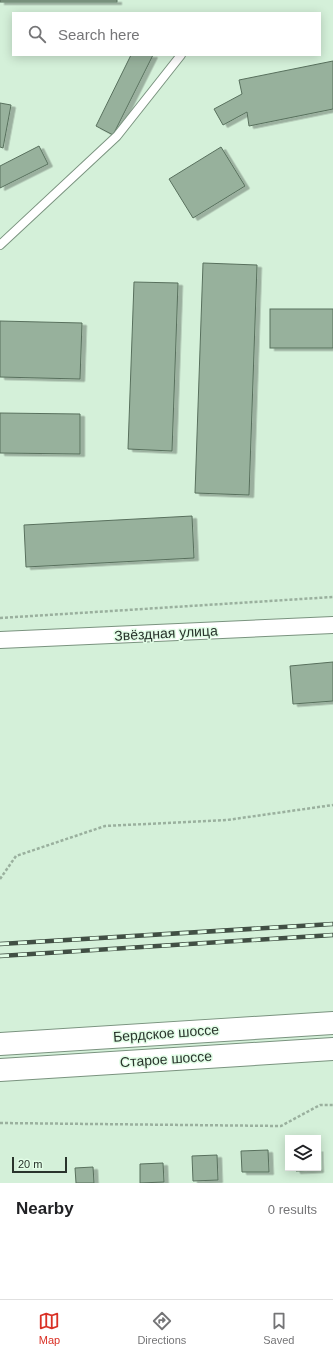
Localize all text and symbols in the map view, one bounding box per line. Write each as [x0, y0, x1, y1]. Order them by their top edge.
search box [12, 12, 321, 56]
icon: search [26, 23, 48, 45]
text: Search here [58, 26, 140, 43]
street label: Звёздная улица [114, 622, 218, 644]
street label: Бердское шоссе [112, 1021, 220, 1045]
street label: Старое шоссе [119, 1048, 213, 1070]
map controls [285, 1135, 321, 1171]
button: layers [285, 1135, 321, 1171]
scale bar [12, 1155, 67, 1174]
text: 20 m [18, 1158, 42, 1170]
text: Nearby [16, 1199, 74, 1218]
text: 0 results [268, 1202, 317, 1217]
tab: Map [38, 1310, 60, 1346]
tab: Directions [137, 1310, 186, 1346]
tab: Saved [263, 1310, 294, 1346]

